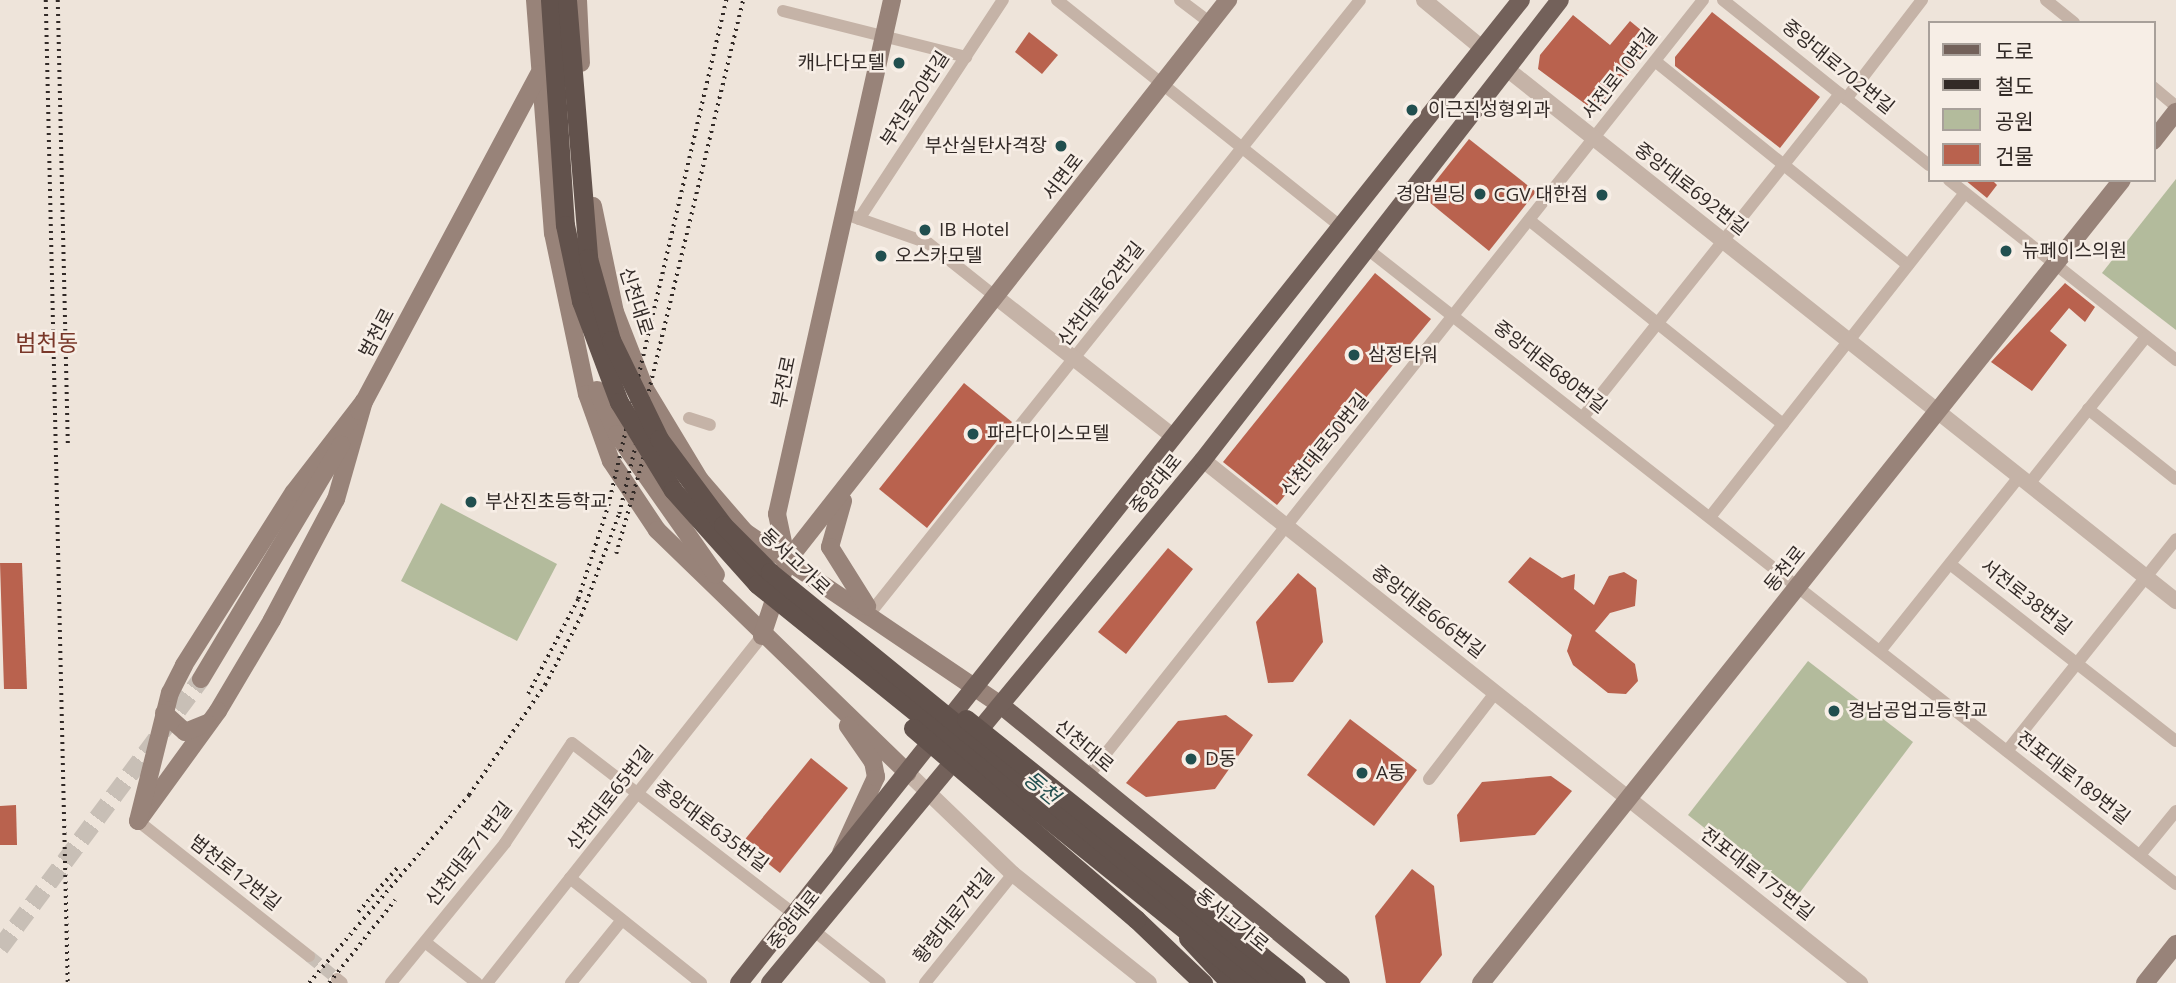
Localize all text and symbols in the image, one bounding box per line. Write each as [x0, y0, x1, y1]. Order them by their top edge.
street label: 중앙대로702번길 [1777, 15, 1899, 119]
legend [1927, 21, 2155, 182]
street label: 서전로10번길 [1577, 24, 1663, 124]
text: 도로 [1995, 37, 2034, 65]
street label: 부전로20번길 [876, 47, 954, 151]
place label: 캐나다모텔 [798, 52, 885, 74]
marker: 캐나다모텔 [891, 55, 907, 71]
text: 철도 [1995, 72, 2034, 100]
place label: 이근직성형외과 [1428, 99, 1550, 121]
marker: 이근직성형외과 [1402, 100, 1422, 120]
text: 공원 [1995, 107, 2034, 135]
place label: 부산실탄사격장 [925, 135, 1047, 157]
marker: 부산실탄사격장 [1053, 138, 1069, 154]
street label: 중앙대로692번길 [1630, 138, 1752, 240]
text: 건물 [1995, 142, 2034, 170]
street label: 서면로 [1038, 149, 1088, 205]
place label: 경암빌딩 [1396, 183, 1466, 205]
place label: CGV 대한점 [1494, 184, 1588, 206]
marker: 경암빌딩 [1472, 186, 1488, 202]
marker: CGV 대한점 [1594, 187, 1610, 203]
place label: IB Hotel [939, 219, 1009, 241]
marker: IB Hotel [917, 222, 933, 238]
street label: 신천대로62번길 [1053, 237, 1149, 351]
place label: 뉴페이스의원 [2022, 240, 2127, 262]
marker: 뉴페이스의원 [1996, 241, 2016, 261]
place label: 오스카모텔 [895, 245, 982, 267]
marker: 오스카모텔 [873, 248, 889, 264]
street label: 신천대로 [614, 264, 658, 338]
street label: 범천로 [355, 304, 399, 362]
street label: 중앙대로680번길 [1489, 316, 1611, 418]
district label: 범천동 [15, 328, 79, 356]
place label: 삼정타워 [1368, 344, 1438, 366]
marker: 삼정타워 [1346, 347, 1362, 363]
street label: 부전로 [767, 354, 801, 410]
street label: 신천대로50번길 [1276, 389, 1374, 501]
place label: 파라다이스모텔 [987, 423, 1109, 445]
marker: 파라다이스모텔 [965, 426, 981, 442]
street label: 중앙대로 [1125, 450, 1187, 518]
place label: 부산진초등학교 [485, 491, 607, 513]
marker: 부산진초등학교 [463, 494, 479, 510]
street label: 동서고가로 [755, 524, 835, 600]
street label: 동천로 [1760, 541, 1810, 597]
street label: 서전로38번길 [1976, 554, 2076, 640]
street label: 중앙대로666번길 [1367, 561, 1489, 663]
place label: 경남공업고등학교 [1848, 700, 1988, 722]
marker: 경남공업고등학교 [1826, 703, 1842, 719]
street label: 신천대로 [1050, 715, 1118, 777]
street label: 전포대로189번길 [2012, 727, 2134, 829]
street label: 신천대로65번길 [562, 741, 658, 855]
place label: D동 [1205, 748, 1236, 770]
marker: D동 [1183, 751, 1199, 767]
place label: A동 [1376, 762, 1405, 784]
water label: 동천 [1019, 765, 1065, 809]
marker: A동 [1354, 765, 1370, 781]
street label: 중앙대로635번길 [649, 776, 773, 876]
street label: 신천대로71번길 [421, 797, 517, 911]
street label: 전포대로175번길 [1696, 823, 1818, 925]
street label: 범천로12번길 [185, 830, 285, 916]
street label: 황령대로7번길 [909, 864, 999, 968]
street label: 동서고가로 [1191, 884, 1273, 956]
street label: 중앙대로 [763, 886, 825, 954]

